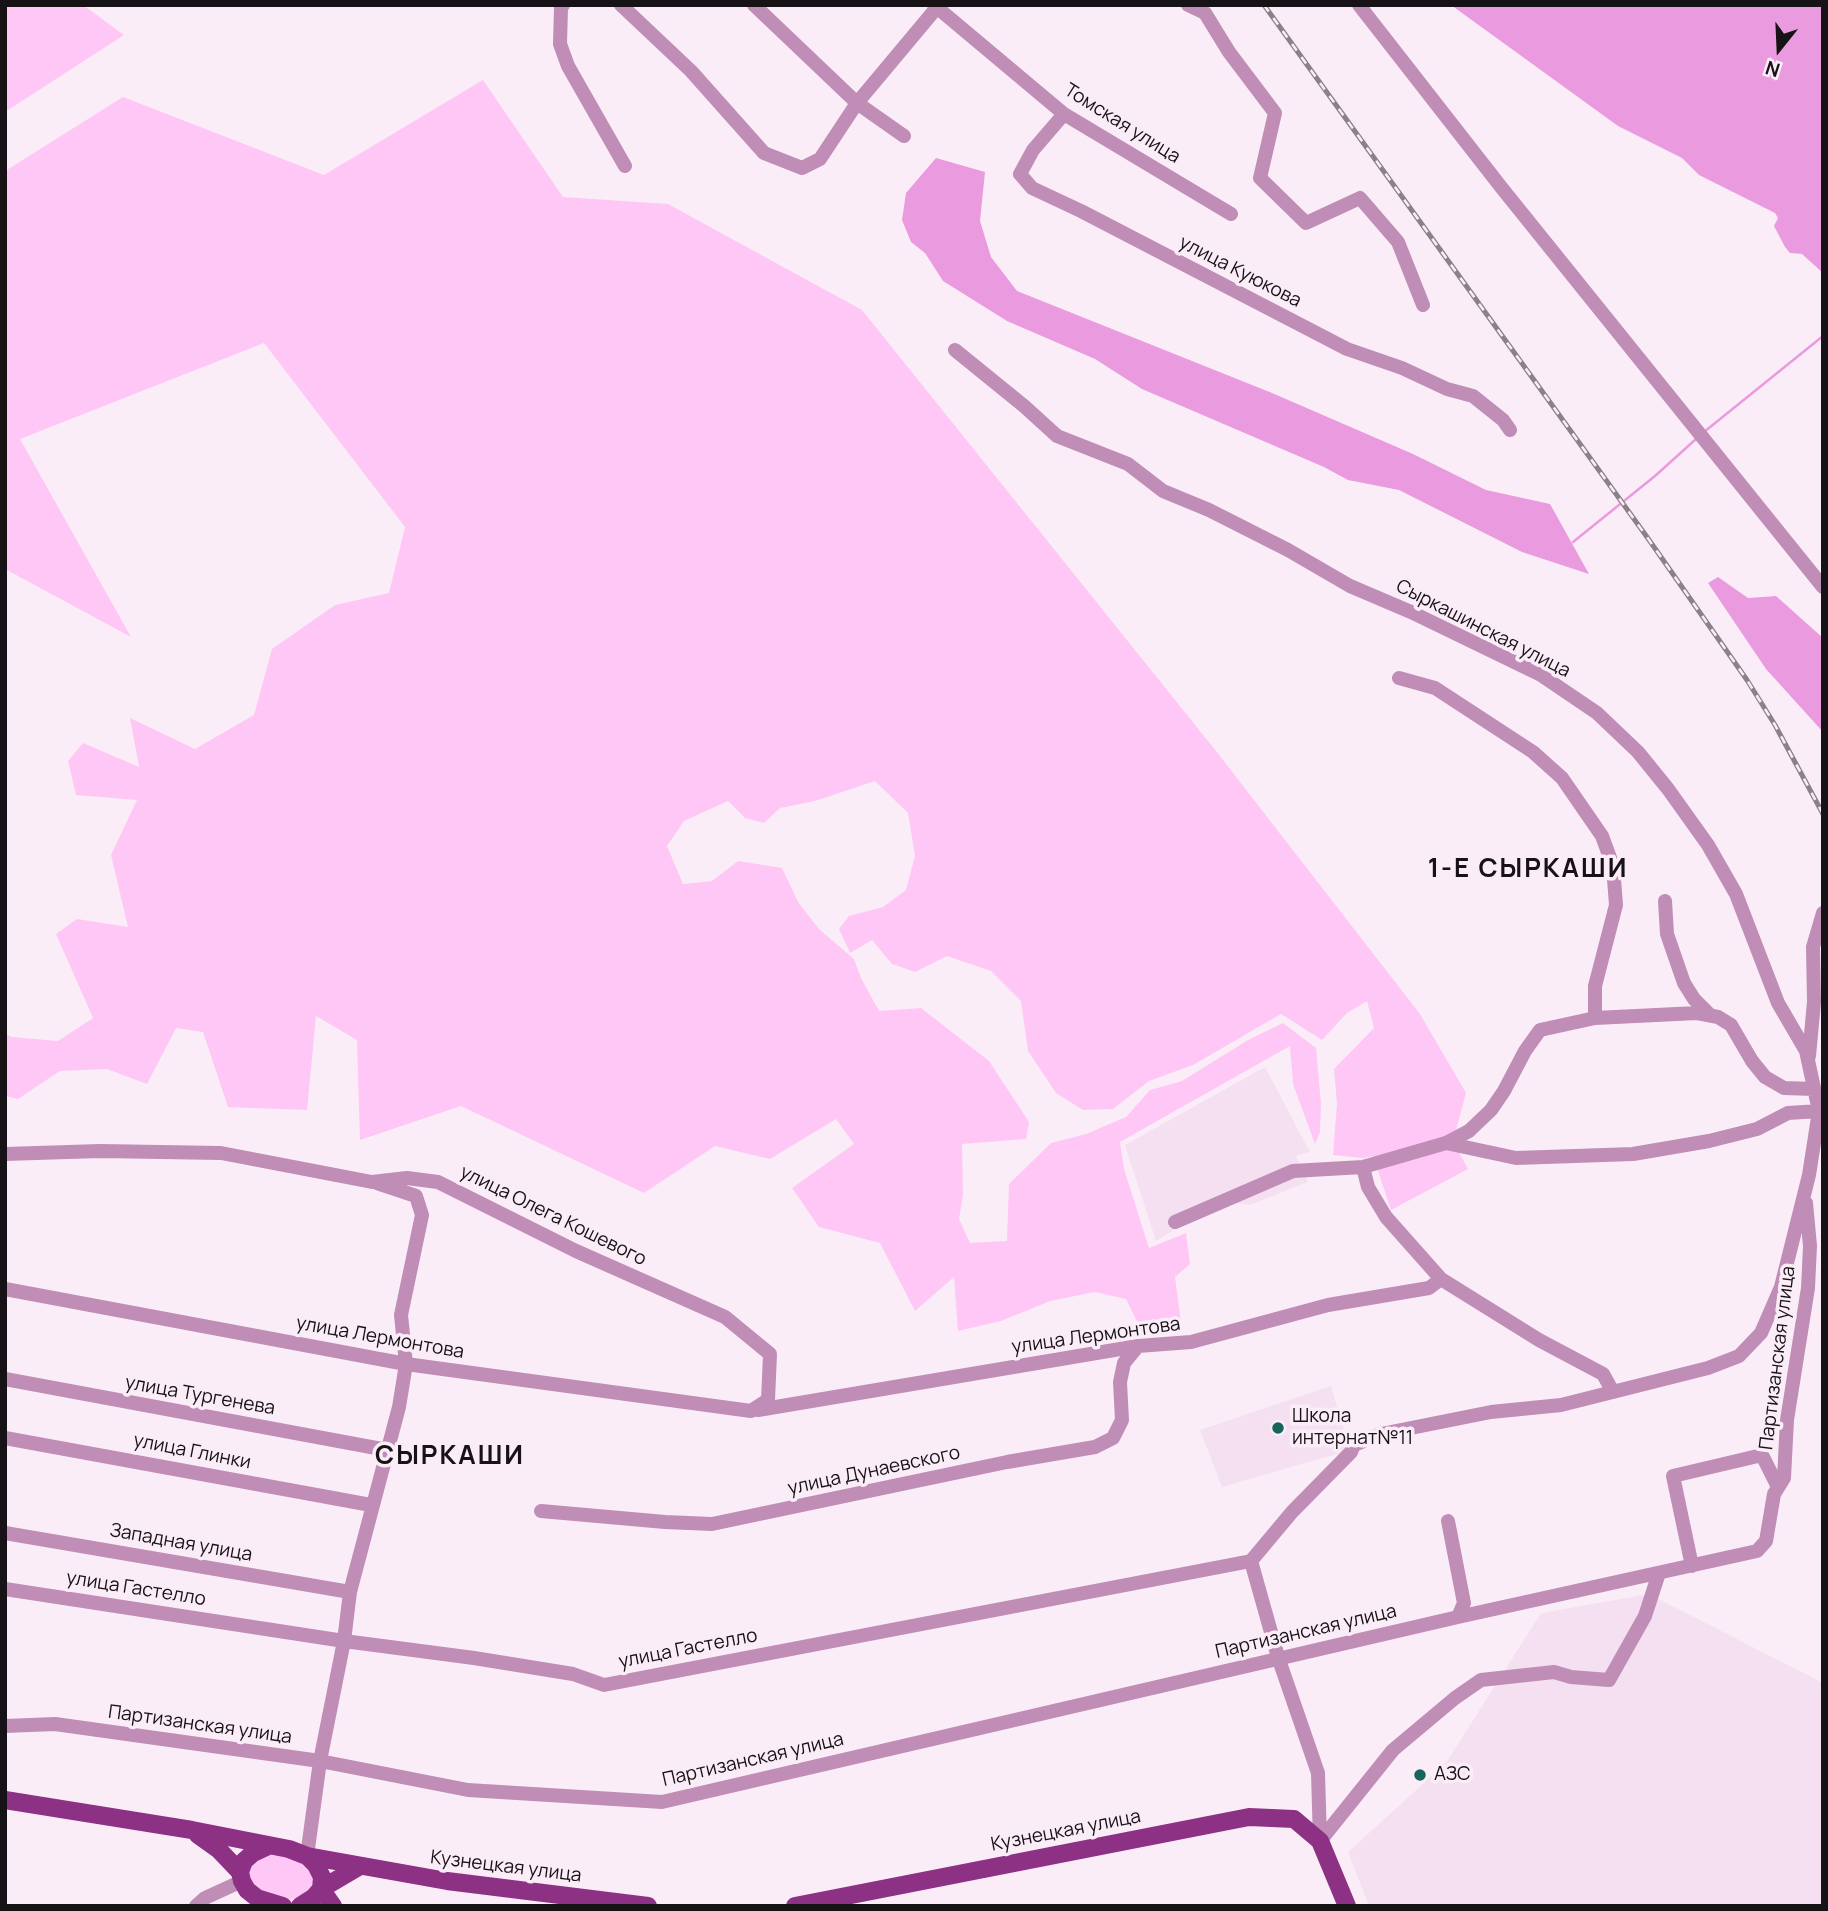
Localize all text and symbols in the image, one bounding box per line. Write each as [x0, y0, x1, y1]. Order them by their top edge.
north arrow [1744, 14, 1814, 84]
text: N [1762, 54, 1783, 83]
street label: Томская улица [1060, 79, 1184, 169]
street label: улица Куюкова [1175, 231, 1305, 313]
street label: Сыркашинская улица [1392, 575, 1574, 683]
district label: 1-Е СЫРКАШИ [1429, 854, 1627, 886]
street label: улица Олега Кошевого [456, 1161, 650, 1271]
street label: Партизанская улица [1755, 1265, 1801, 1451]
street label: улица Лермонтова [294, 1312, 466, 1364]
street label: улица Лермонтова [1010, 1313, 1182, 1359]
street label: улица Тургенева [123, 1372, 277, 1420]
place label: Школа интернат№11 [1292, 1406, 1413, 1450]
marker: Школа интернат№11 [1270, 1420, 1286, 1436]
street label: улица Глинки [131, 1429, 253, 1475]
district label: СЫРКАШИ [376, 1441, 524, 1473]
street label: улица Дунаевского [786, 1442, 962, 1500]
street label: Западная улица [108, 1519, 254, 1567]
street label: улица Гастелло [65, 1567, 207, 1611]
street label: Партизанская улица [1213, 1600, 1399, 1664]
street label: улица Гастелло [617, 1624, 759, 1674]
street label: Партизанская улица [107, 1701, 293, 1749]
street label: Партизанская улица [660, 1728, 846, 1792]
place label: АЗС [1434, 1764, 1471, 1786]
marker: АЗС [1412, 1767, 1428, 1783]
street label: Кузнецкая улица [989, 1805, 1143, 1857]
street label: Кузнецкая улица [429, 1846, 583, 1888]

